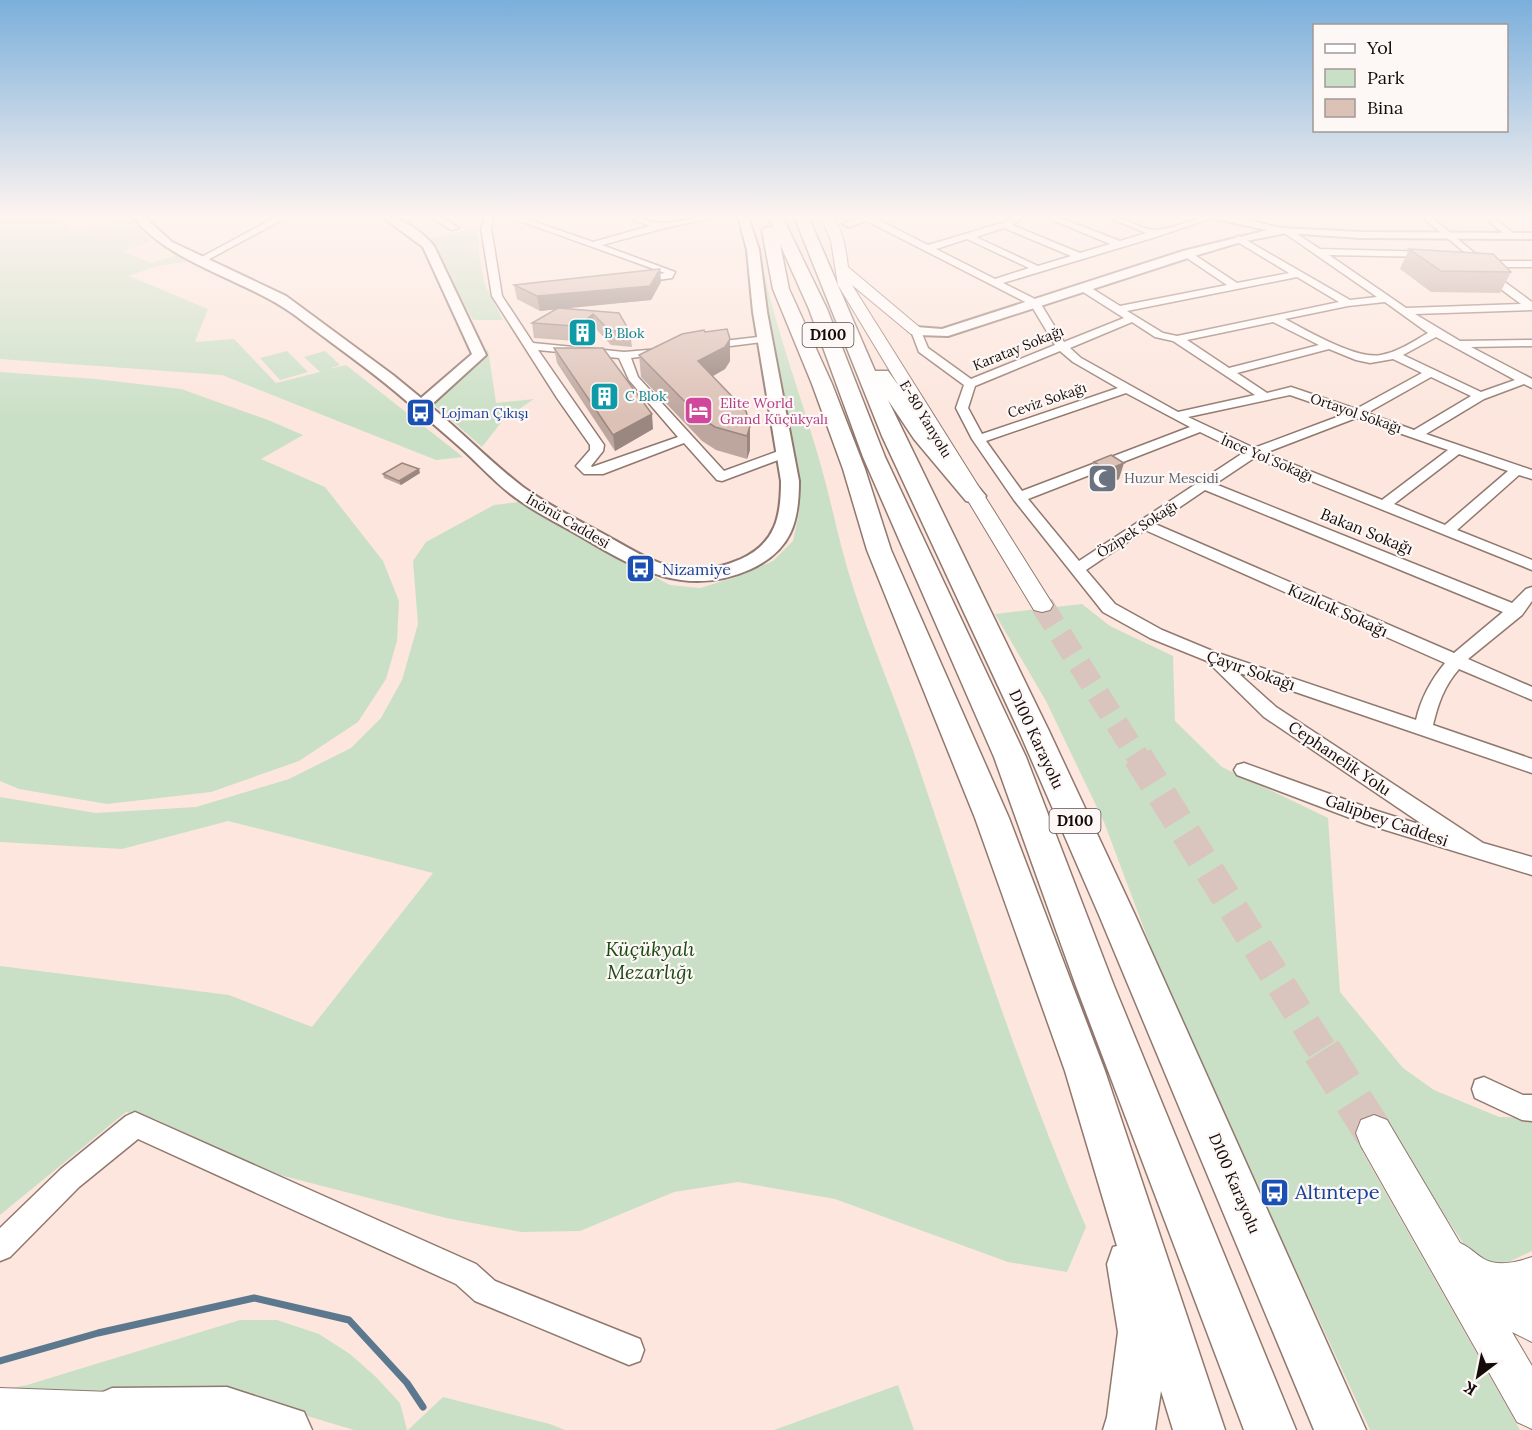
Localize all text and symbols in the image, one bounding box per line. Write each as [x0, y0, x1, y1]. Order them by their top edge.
legend [1313, 24, 1508, 132]
text: Yol [1366, 36, 1393, 59]
text: Park [1367, 66, 1405, 89]
text: Bina [1367, 96, 1403, 119]
building icon: B Blok [567, 317, 599, 349]
street label: Karatay Sokağı [970, 322, 1066, 374]
road number: D100 [802, 323, 854, 347]
place label: B Blok [604, 324, 645, 342]
street label: E-80 Yanyolu [896, 377, 956, 461]
street label: Ceviz Sokağı [1005, 378, 1089, 422]
building icon: C Blok [588, 380, 620, 412]
place label: C Blok [625, 387, 667, 405]
street label: Ortayol Sokağı [1308, 389, 1404, 437]
place label: Elite World Grand Küçükyalı [720, 394, 828, 428]
hotel icon: Elite World Grand Küçükyalı [683, 395, 715, 427]
bus stop icon: Lojman Çıkışı [404, 397, 436, 429]
place label: Lojman Çıkışı [441, 404, 529, 422]
street label: İnce Yol Sokağı [1218, 431, 1316, 485]
mosque icon: Huzur Mescidi [1087, 462, 1119, 494]
place label: Huzur Mescidi [1124, 469, 1219, 487]
street label: İnönü Caddesi [523, 490, 613, 552]
street label: Özipek Sokağı [1093, 496, 1181, 562]
street label: Bakan Sokağı [1318, 503, 1416, 559]
bus stop icon: Nizamiye [625, 553, 657, 585]
place label: Nizamiye [662, 559, 731, 579]
street label: Kızılcık Sokağı [1285, 579, 1391, 641]
street label: Çayır Sokağı [1204, 646, 1298, 694]
street label: D100 Karayolu [1005, 686, 1069, 792]
street label: Cephanelik Yolu [1285, 716, 1396, 800]
street label: Galipbey Caddesi [1323, 790, 1451, 850]
road number: D100 [1050, 809, 1100, 833]
park label: Küçükyalı Mezarlığı [605, 936, 695, 984]
street label: D100 Karayolu [1205, 1130, 1265, 1237]
bus stop icon: Altıntepe [1258, 1176, 1290, 1208]
place label: Altıntepe [1294, 1179, 1380, 1204]
north arrow [1448, 1346, 1508, 1406]
text: K [1459, 1377, 1480, 1400]

